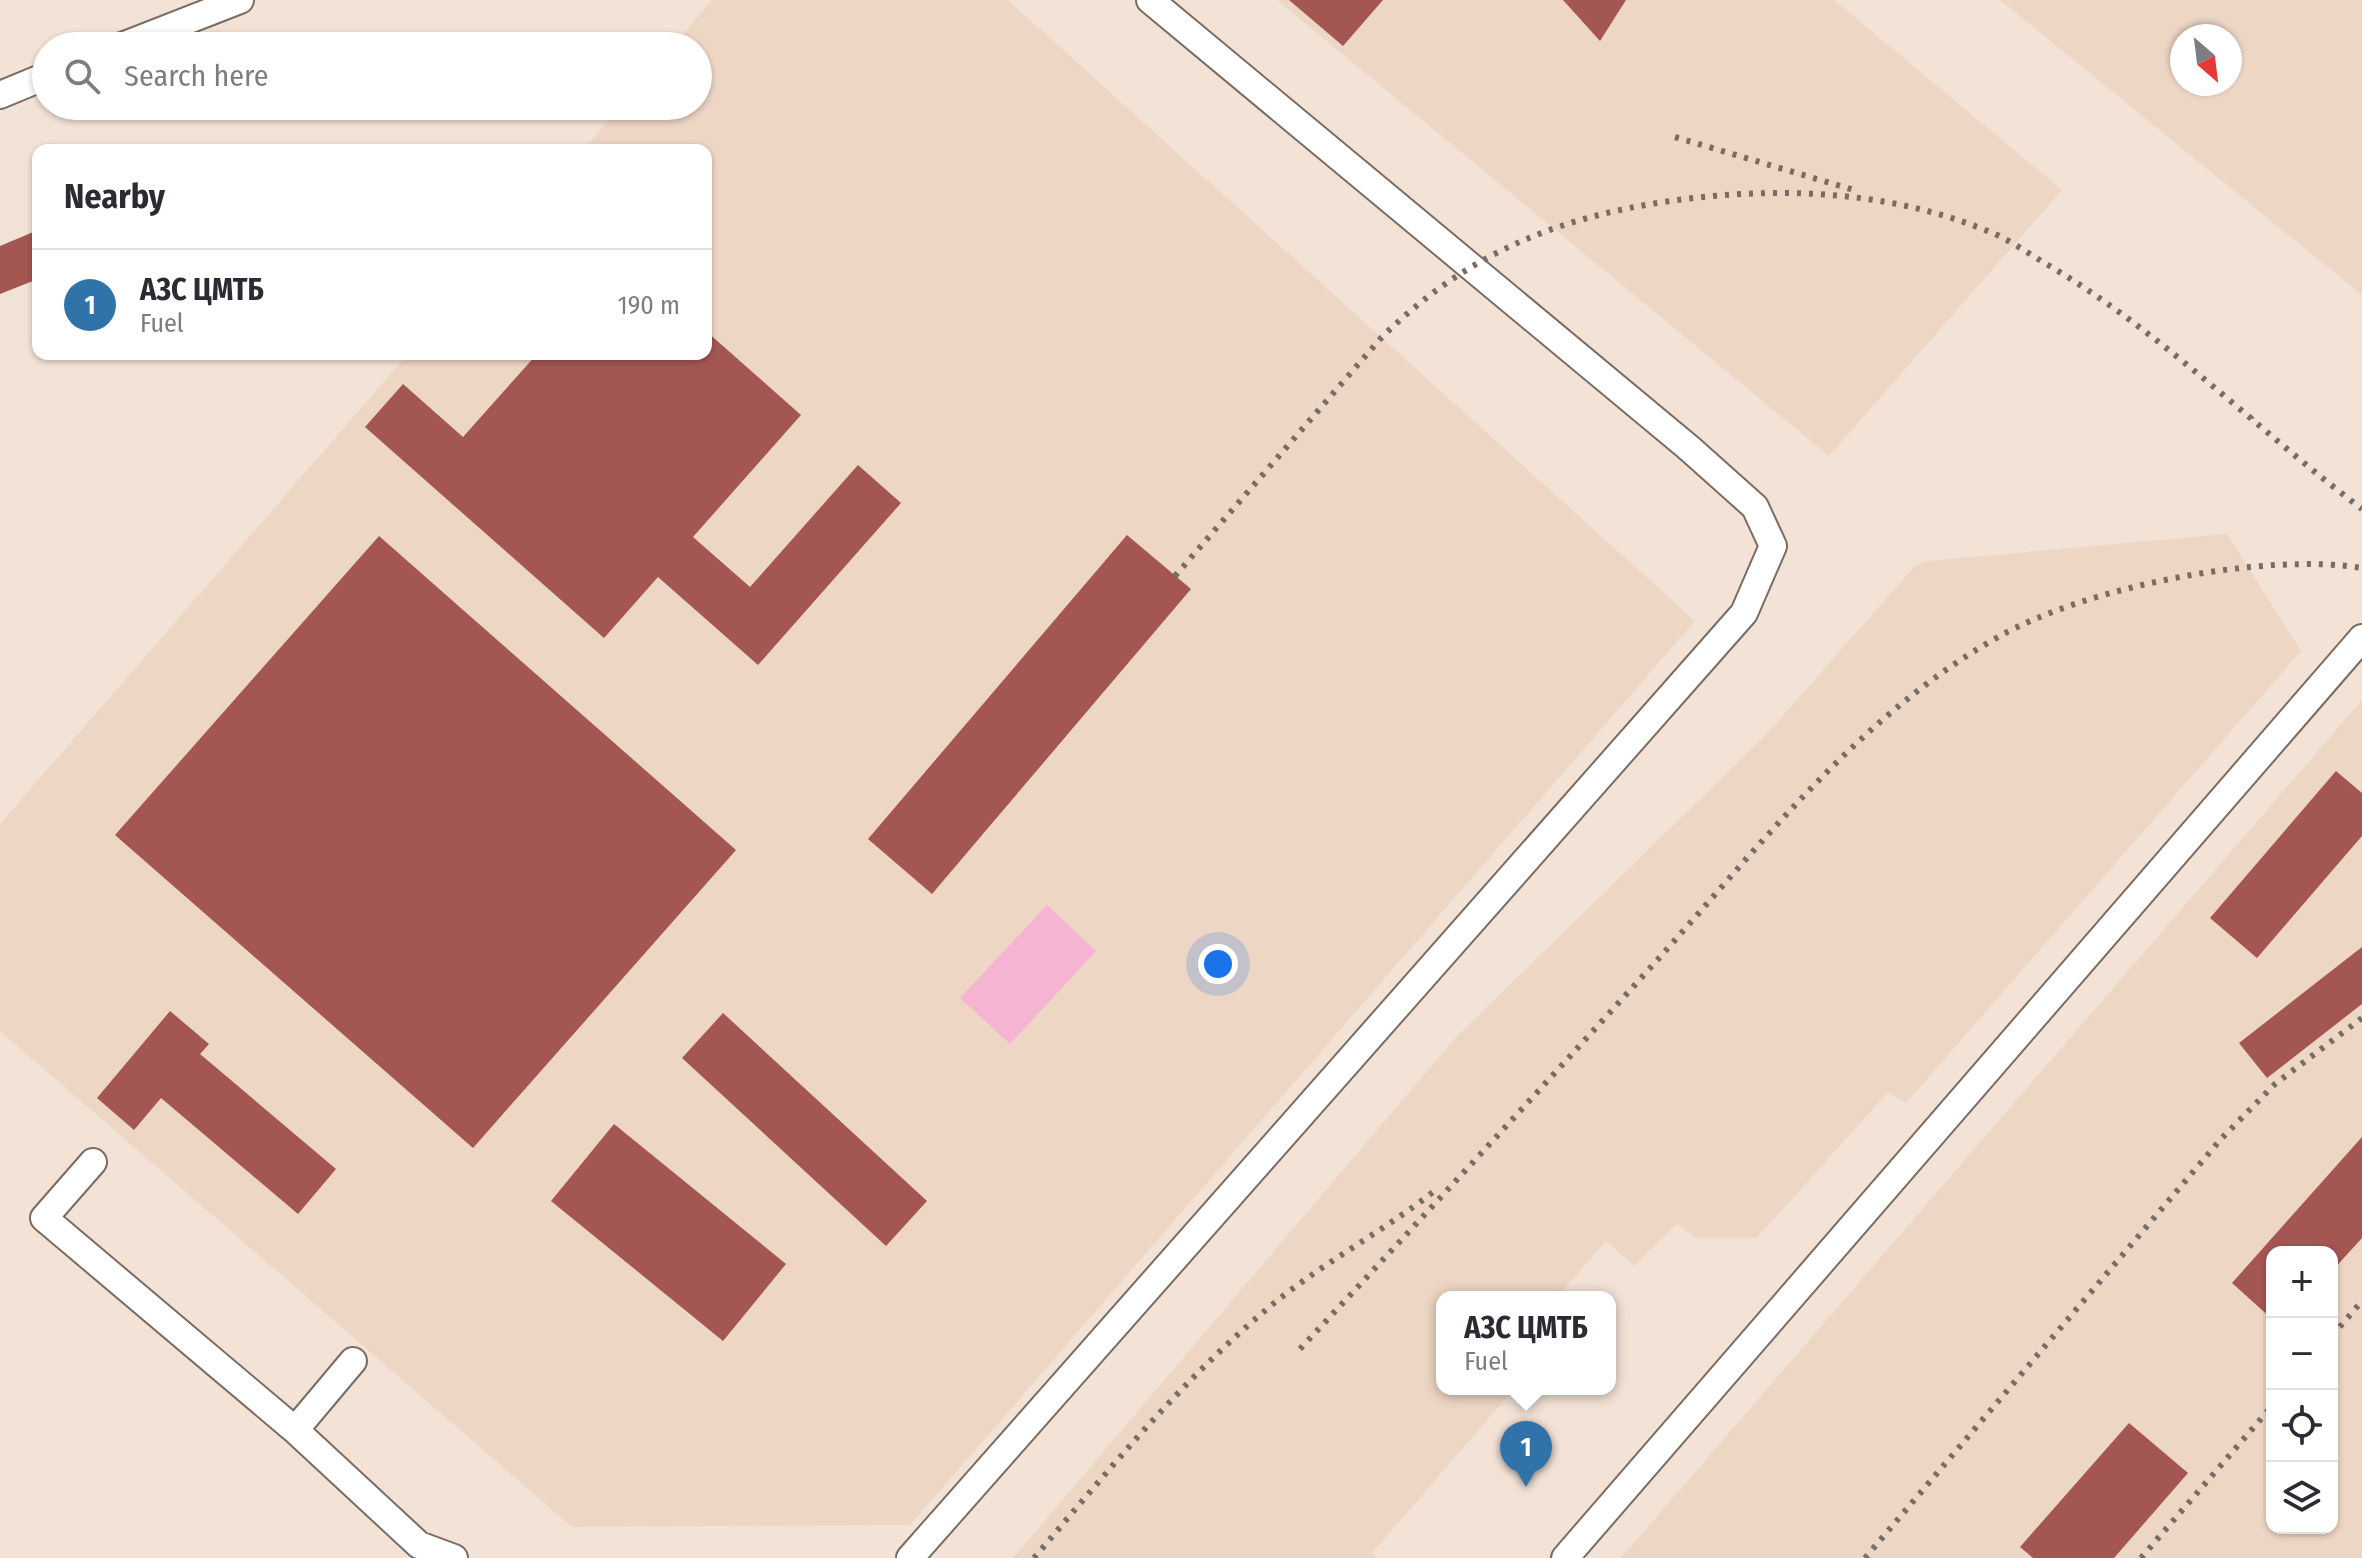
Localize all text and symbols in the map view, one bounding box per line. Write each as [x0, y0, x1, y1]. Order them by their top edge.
north arrow [2170, 24, 2242, 96]
search box [32, 32, 712, 120]
icon: search [60, 54, 104, 98]
text: Search here [124, 58, 269, 94]
text: Nearby [64, 176, 165, 217]
text: АЗС ЦМТБ [140, 272, 264, 308]
text: 1 [85, 290, 96, 321]
text: 190 m [618, 290, 680, 321]
text: Fuel [140, 308, 184, 339]
your location [1198, 944, 1238, 984]
map controls [2266, 1246, 2338, 1534]
button: + [2266, 1246, 2338, 1318]
popup [1436, 1291, 1616, 1395]
text: АЗС ЦМТБ [1464, 1310, 1588, 1346]
button: − [2266, 1318, 2338, 1390]
text: Fuel [1464, 1346, 1508, 1377]
button: locate [2266, 1390, 2338, 1462]
pin: 1 [1500, 1421, 1552, 1487]
button: layers [2266, 1462, 2338, 1534]

